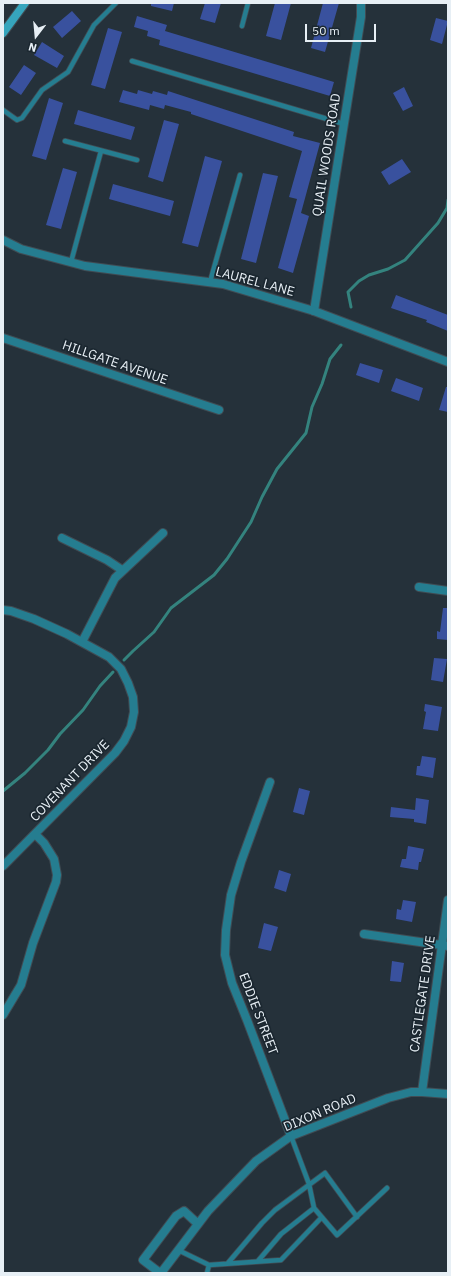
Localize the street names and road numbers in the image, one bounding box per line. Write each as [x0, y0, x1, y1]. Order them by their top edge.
street label: QUAIL WOODS ROAD [310, 92, 344, 218]
street label: LAUREL LANE [214, 264, 296, 300]
street label: HILLGATE AVENUE [60, 338, 170, 388]
street label: COVENANT DRIVE [27, 737, 113, 825]
street label: CASTLEGATE DRIVE [407, 935, 439, 1053]
street label: EDDIE STREET [235, 971, 281, 1057]
street label: DIXON ROAD [281, 1091, 359, 1135]

